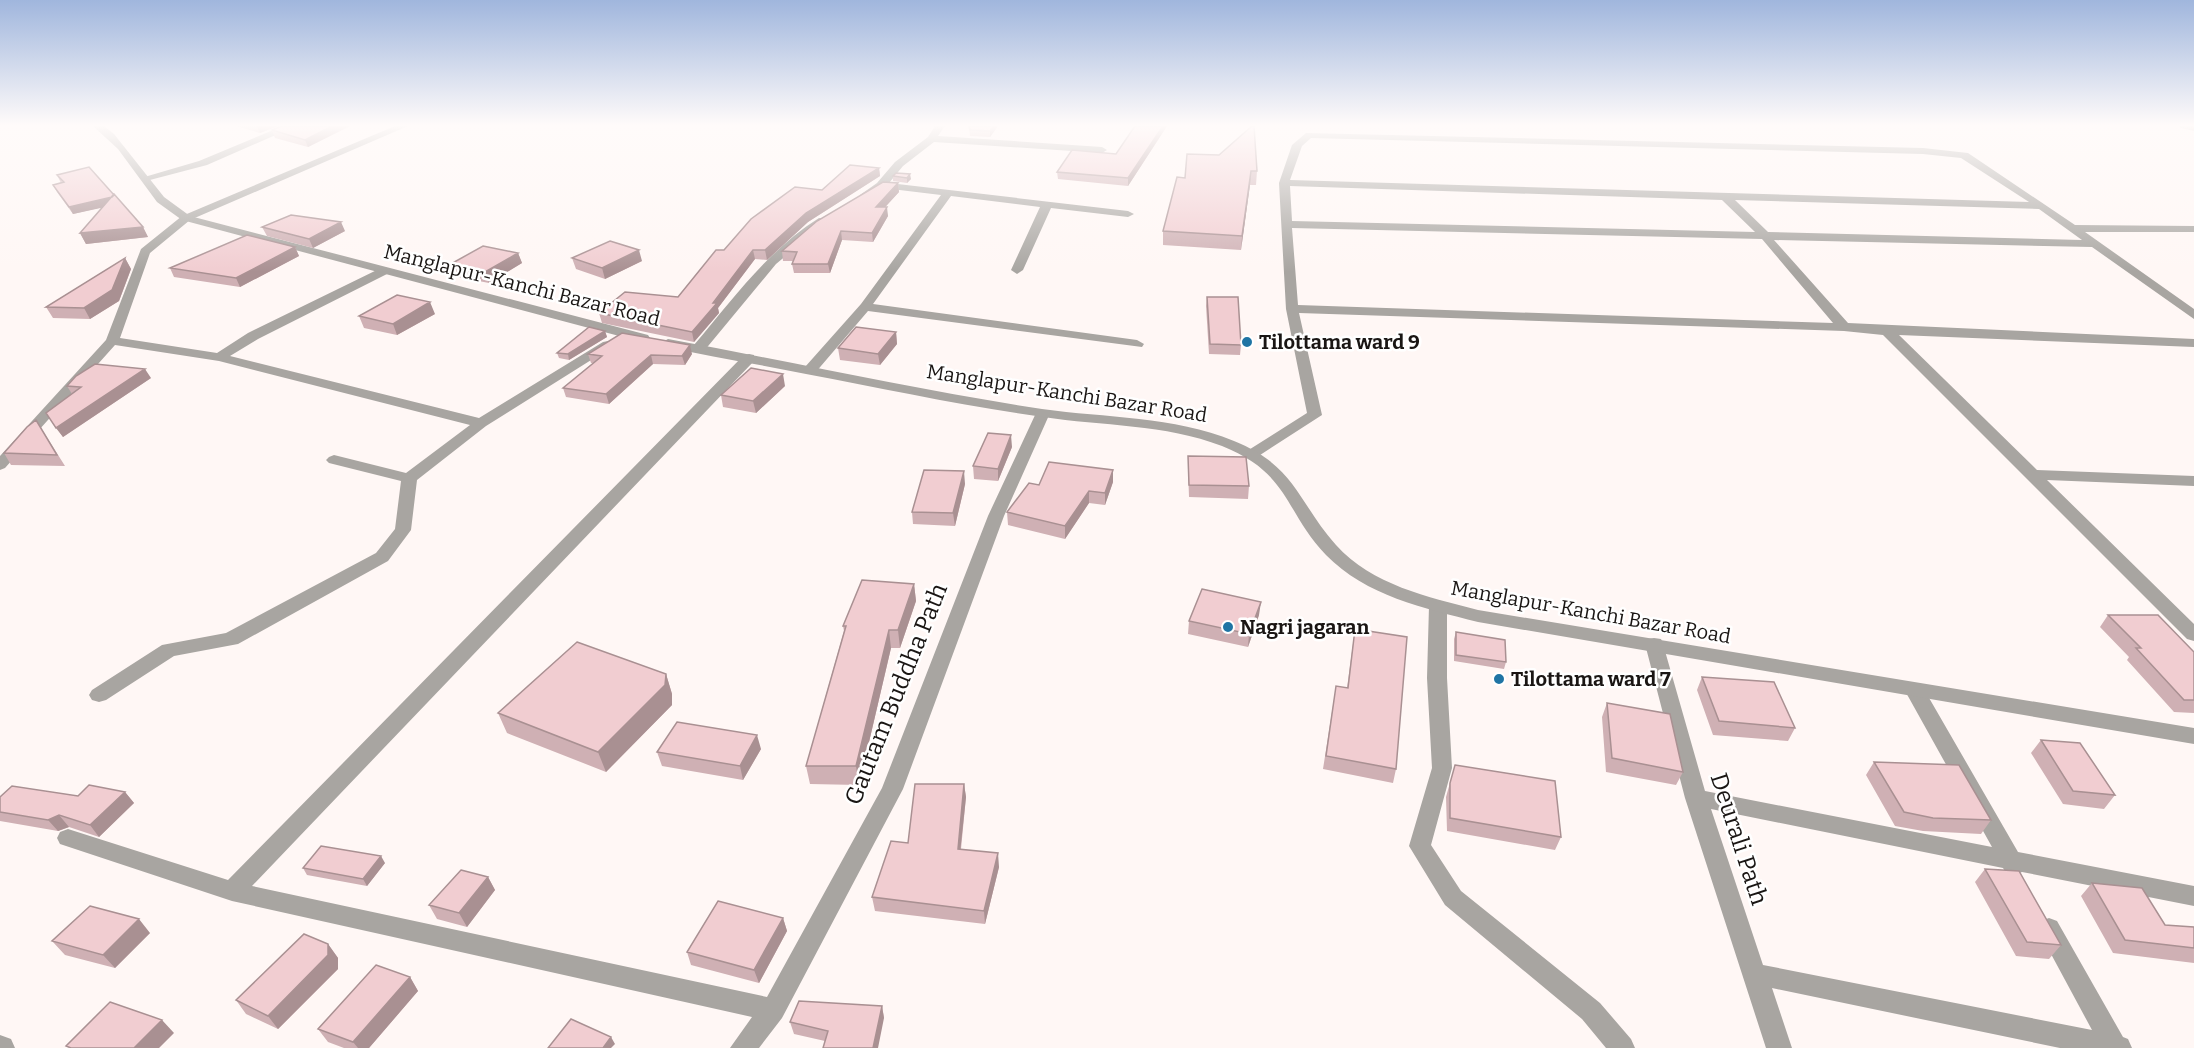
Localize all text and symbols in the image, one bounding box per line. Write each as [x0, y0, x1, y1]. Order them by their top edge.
street label: Manglapur-Kanchi Bazar Road [381, 239, 663, 331]
place label: Tilottama ward 9 [1259, 330, 1420, 354]
marker: Tilottama ward 9 [1240, 335, 1254, 349]
street label: Manglapur-Kanchi Bazar Road [925, 359, 1209, 427]
street label: Manglapur-Kanchi Bazar Road [1449, 576, 1733, 648]
street label: Gautam Buddha Path [839, 579, 953, 809]
place label: Nagri jagaran [1240, 615, 1369, 639]
marker: Nagri jagaran [1221, 620, 1235, 634]
place label: Tilottama ward 7 [1511, 667, 1671, 691]
marker: Tilottama ward 7 [1492, 672, 1506, 686]
street label: Deurali Path [1704, 769, 1774, 909]

